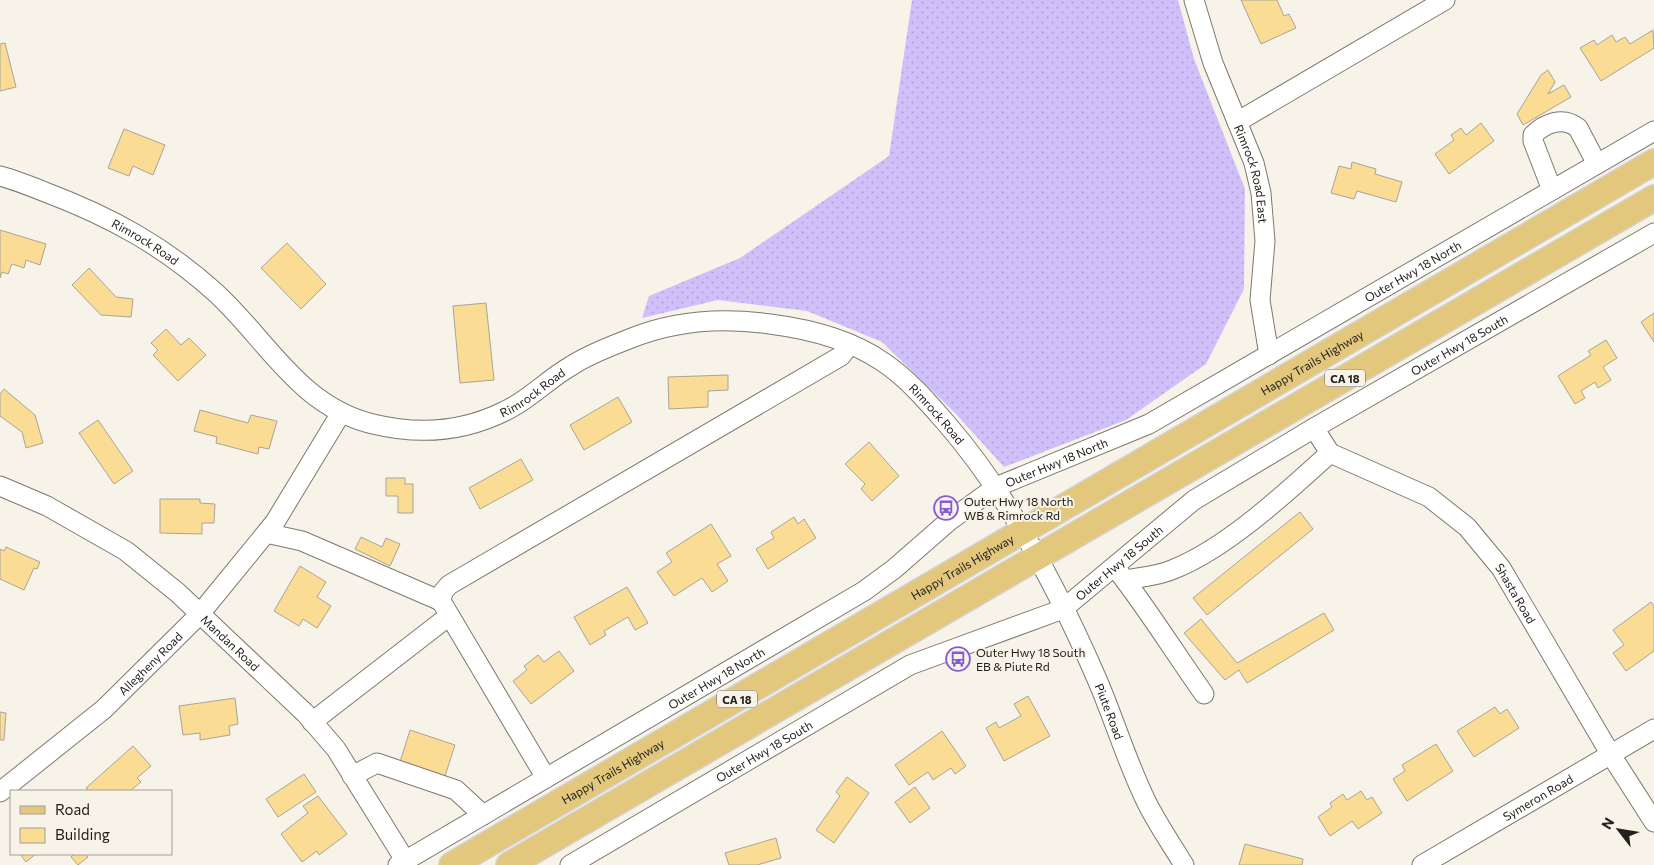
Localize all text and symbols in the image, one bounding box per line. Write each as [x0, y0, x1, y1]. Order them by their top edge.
street label: Rimrock Road East [1232, 122, 1271, 224]
street label: Rimrock Road [110, 216, 182, 267]
street label: Outer Hwy 18 North [1362, 238, 1463, 305]
street label: Outer Hwy 18 South [1408, 311, 1510, 378]
street label: Happy Trails Highway [1258, 327, 1366, 398]
street label: Rimrock Road [497, 365, 567, 420]
road number: CA 18 [1325, 369, 1365, 386]
street label: Rimrock Road [907, 380, 967, 447]
street label: Outer Hwy 18 North [1003, 435, 1110, 490]
place label: Outer Hwy 18 North WB & Rimrock Rd [964, 494, 1073, 522]
bus stop icon: Outer Hwy 18 North WB & Rimrock Rd [933, 495, 959, 521]
street label: Outer Hwy 18 South [1072, 522, 1165, 603]
street label: Happy Trails Highway [908, 531, 1016, 602]
street label: Shasta Road [1493, 560, 1539, 626]
street label: Mandan Road [198, 612, 263, 673]
street label: Allegheny Road [115, 629, 185, 698]
street label: Outer Hwy 18 North [665, 644, 767, 712]
place label: Outer Hwy 18 South EB & Piute Rd [976, 645, 1085, 673]
bus stop icon: Outer Hwy 18 South EB & Piute Rd [945, 646, 971, 672]
street label: Piute Road [1093, 681, 1127, 741]
road number: CA 18 [717, 691, 757, 708]
street label: Outer Hwy 18 South [713, 717, 815, 785]
street label: Happy Trails Highway [559, 736, 666, 807]
street label: Symeron Road [1500, 771, 1575, 823]
legend [10, 790, 172, 855]
text: Road [55, 800, 90, 818]
north arrow [1594, 805, 1644, 855]
text: N [1597, 814, 1617, 832]
text: Building [55, 825, 110, 843]

